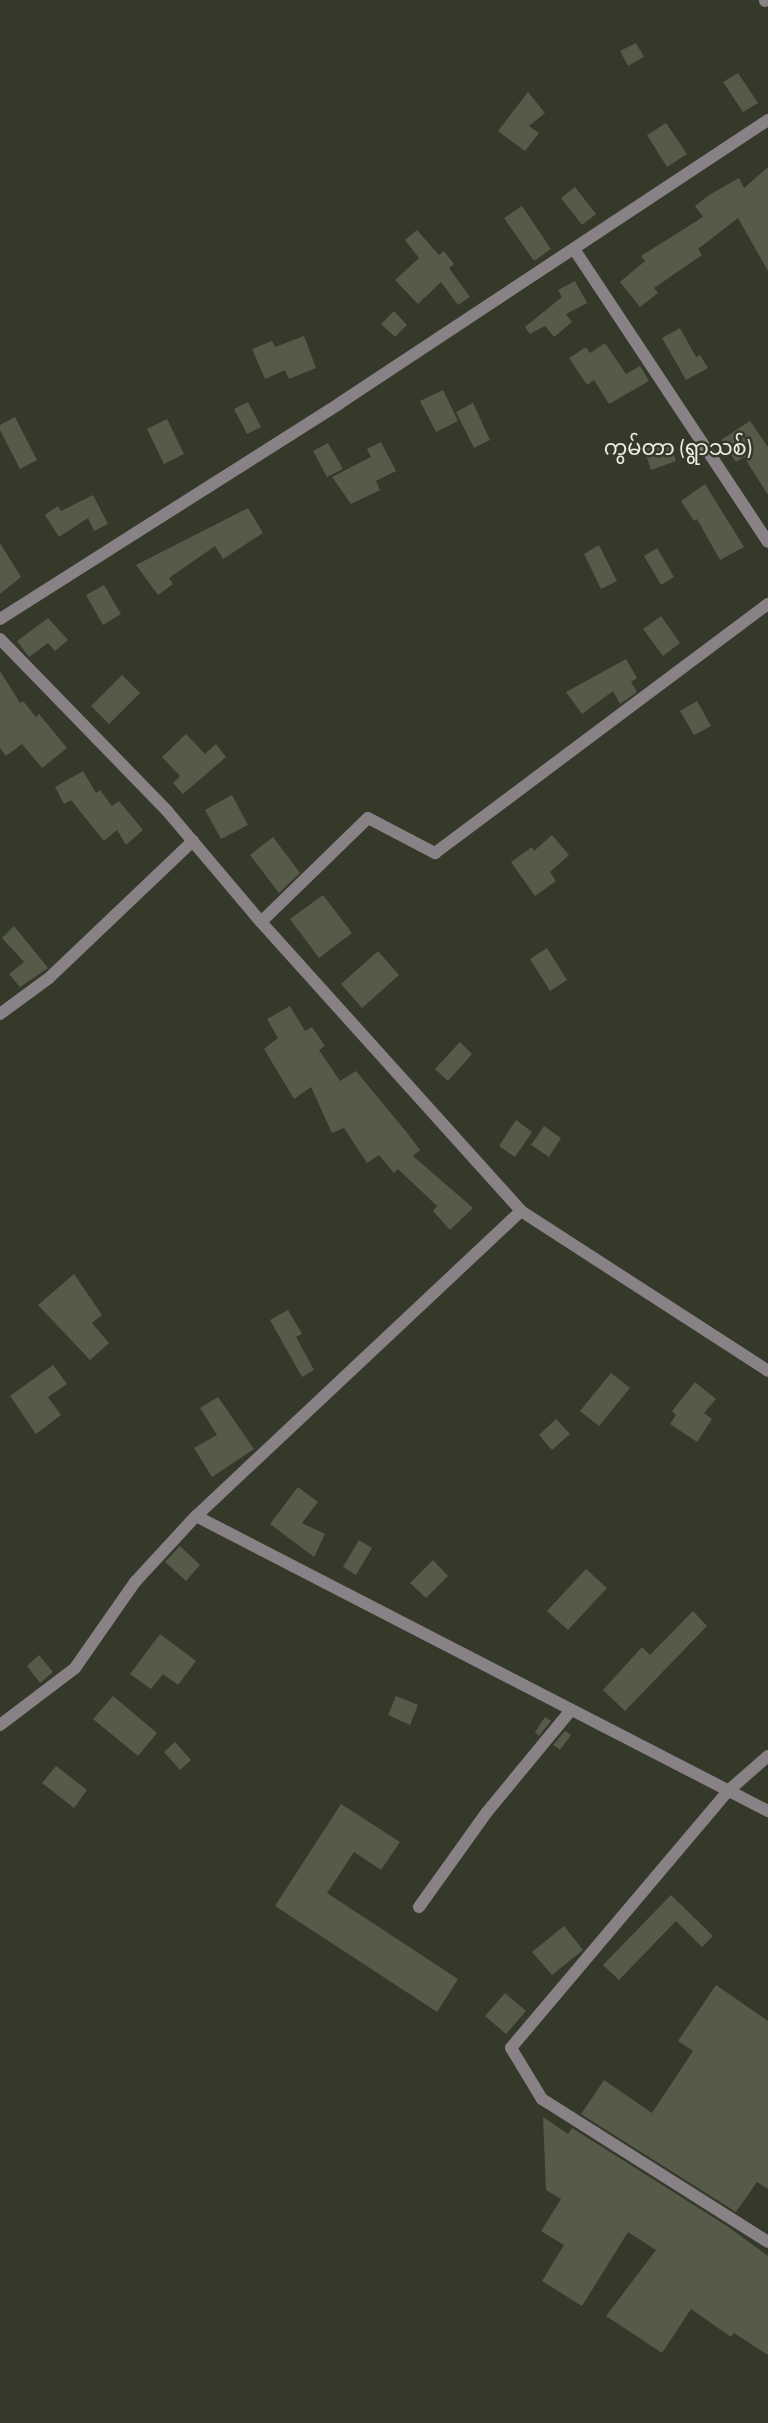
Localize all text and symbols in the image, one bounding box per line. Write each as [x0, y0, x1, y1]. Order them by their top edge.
district label: ကွမ်တာ (ရွာသစ်) [604, 434, 752, 460]

